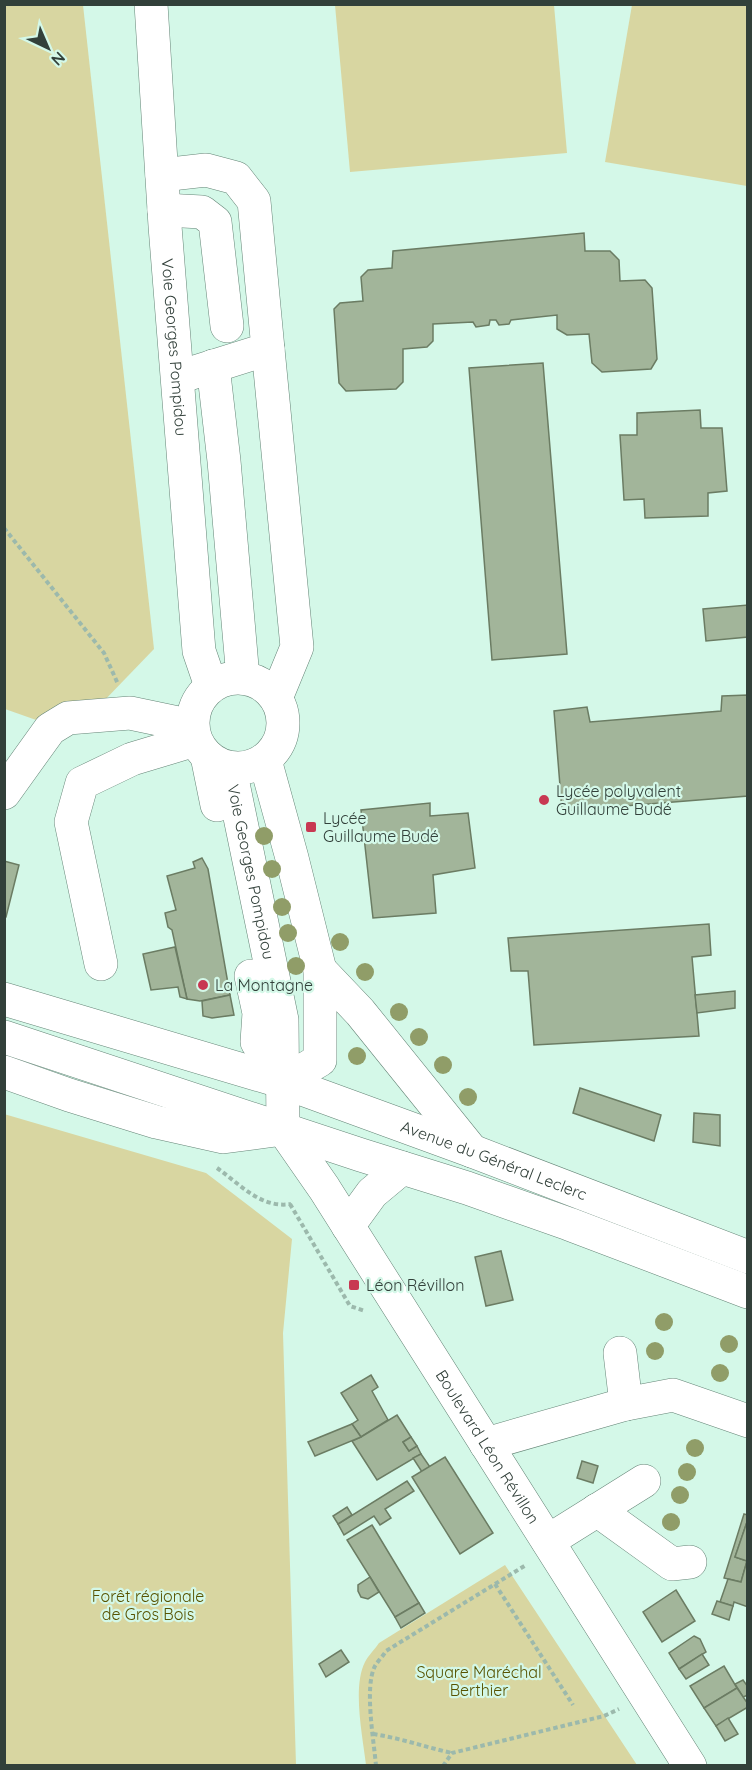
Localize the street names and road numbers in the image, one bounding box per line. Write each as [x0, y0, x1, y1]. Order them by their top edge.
street label: Voie Georges Pompidou [158, 257, 192, 437]
street label: Voie Georges Pompidou [223, 782, 279, 961]
street label: Avenue du Général Leclerc [398, 1116, 590, 1204]
street label: Boulevard Léon Révillon [432, 1366, 544, 1527]

